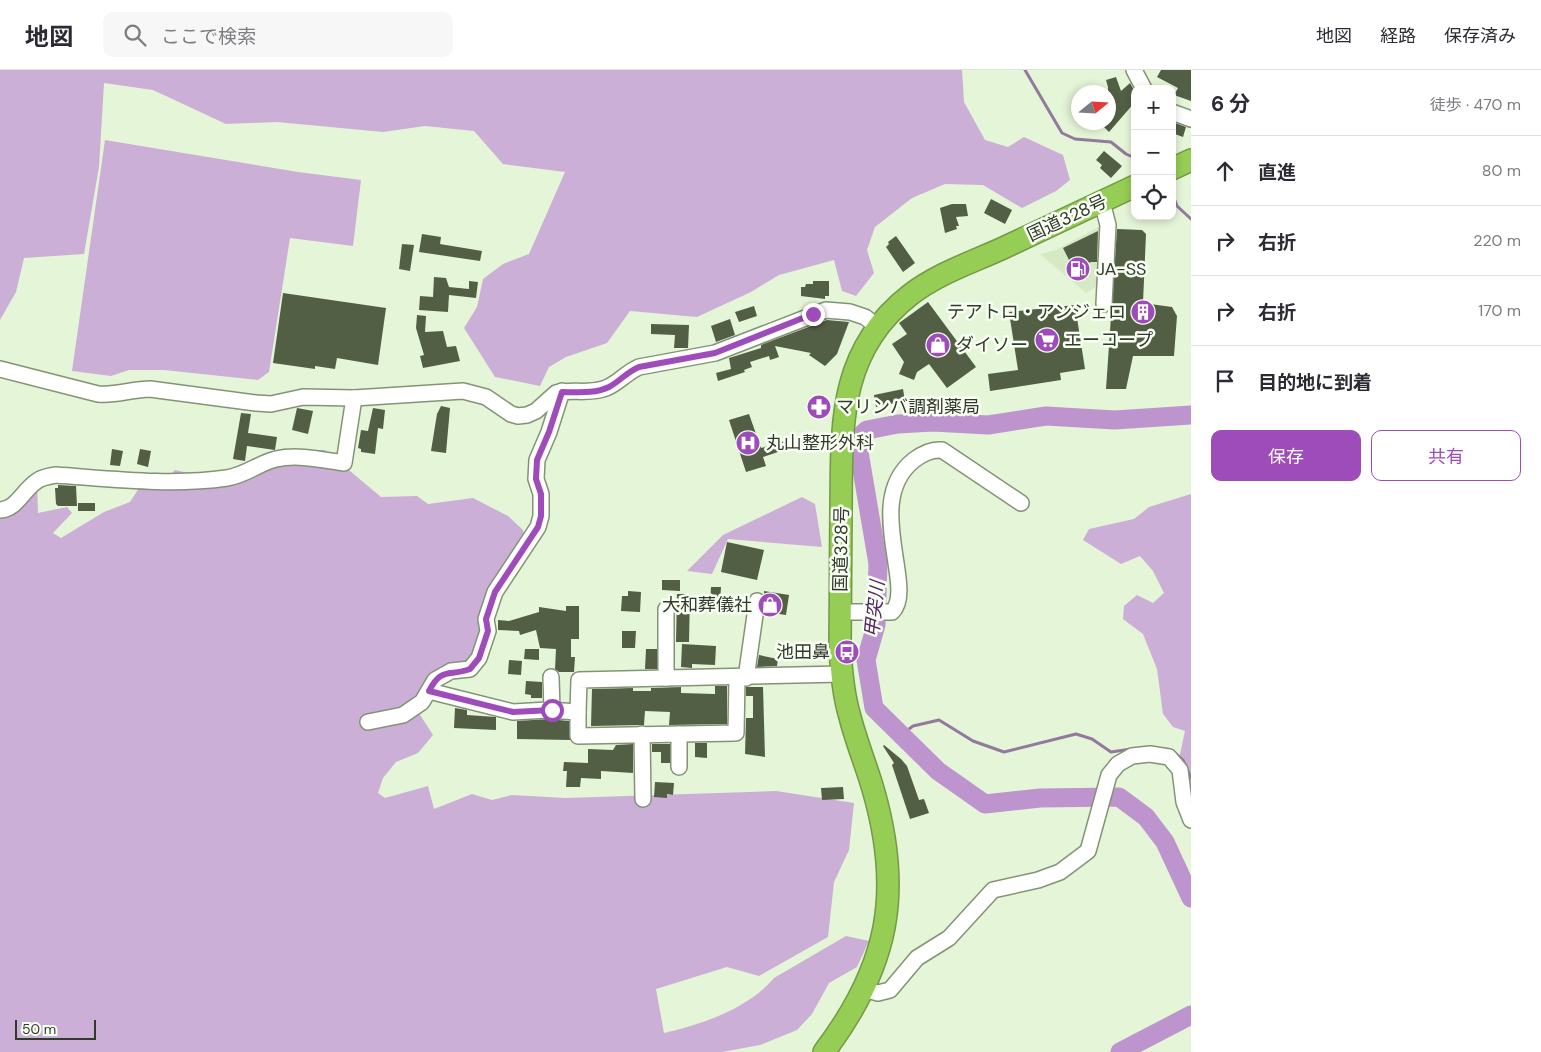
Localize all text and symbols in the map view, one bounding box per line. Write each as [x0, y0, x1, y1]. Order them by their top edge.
search box [103, 12, 453, 57]
text: 地図 [25, 21, 73, 52]
icon: search [121, 21, 149, 49]
text: ここで検索 [161, 24, 256, 49]
text: 地図 [1316, 24, 1352, 48]
text: 経路 [1380, 24, 1416, 48]
text: 保存済み [1444, 24, 1516, 48]
north arrow [1071, 85, 1116, 130]
map controls [1131, 85, 1176, 220]
button: + [1131, 85, 1176, 130]
text: 6 分 [1211, 90, 1250, 118]
text: 徒歩 · 470 m [1430, 94, 1521, 115]
button: − [1131, 130, 1176, 175]
icon: ahead [1211, 157, 1239, 185]
text: 直進 [1258, 160, 1296, 185]
text: 80 m [1482, 160, 1521, 181]
button: locate [1131, 175, 1176, 220]
street label: 国道328号 [1023, 189, 1111, 247]
icon: right [1211, 227, 1239, 255]
text: 右折 [1258, 230, 1296, 255]
text: 220 m [1473, 230, 1521, 251]
fuel station icon: JA-SS [1065, 256, 1091, 282]
place label: JA-SS [1096, 257, 1147, 281]
icon: right [1211, 297, 1239, 325]
building icon: テアトロ・アンジェロ [1130, 299, 1156, 325]
place label: テアトロ・アンジェロ [947, 300, 1126, 324]
text: 右折 [1258, 300, 1296, 325]
text: 170 m [1478, 300, 1521, 321]
route end [802, 303, 825, 326]
supermarket icon: エーコープ [1034, 327, 1060, 353]
place label: エーコープ [1064, 328, 1153, 352]
shop icon: ダイソー [925, 332, 951, 358]
place label: ダイソー [956, 333, 1028, 357]
icon: arrive [1211, 367, 1239, 395]
text: 目的地に到着 [1258, 370, 1372, 395]
pharmacy icon: マリンバ調剤薬局 [806, 394, 832, 420]
place label: マリンバ調剤薬局 [836, 395, 980, 419]
hospital icon: 丸山整形外科 [735, 430, 761, 456]
button: 保存 [1211, 430, 1361, 481]
button: 共有 [1371, 430, 1521, 481]
place label: 丸山整形外科 [766, 431, 874, 455]
street label: 国道328号 [828, 506, 854, 592]
water label: 甲突川 [859, 577, 890, 639]
shop icon: 大和葬儀社 [757, 592, 783, 618]
place label: 大和葬儀社 [662, 593, 752, 617]
bus stop icon: 池田鼻 [834, 639, 860, 665]
place label: 池田鼻 [776, 640, 830, 664]
route start [541, 699, 564, 722]
scale bar [15, 1017, 96, 1040]
text: 50 m [22, 1020, 56, 1038]

